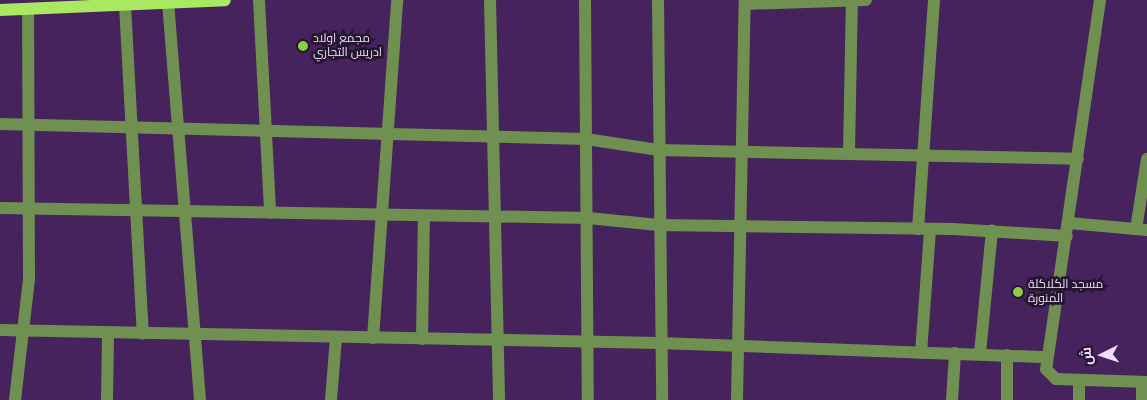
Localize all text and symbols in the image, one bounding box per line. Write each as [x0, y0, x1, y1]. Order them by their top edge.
place label: مجمع اولاد ادريس التجاري [313, 32, 382, 60]
marker: مجمع اولاد ادريس التجاري [297, 40, 309, 52]
place label: مسجد الكلاكلة المنورة [1028, 278, 1103, 306]
marker: مسجد الكلاكلة المنورة [1012, 286, 1024, 298]
north arrow [1077, 330, 1127, 380]
text: ش [1077, 347, 1096, 366]

